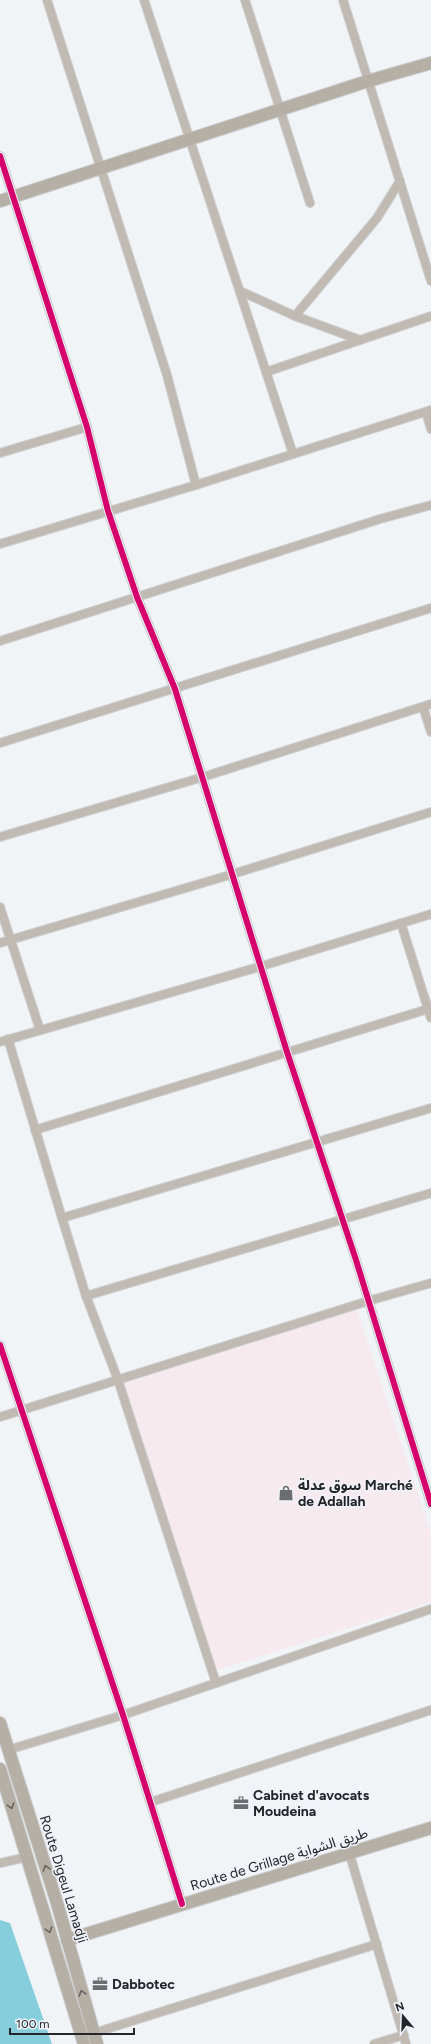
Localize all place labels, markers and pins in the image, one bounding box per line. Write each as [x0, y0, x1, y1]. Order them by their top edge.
place label: سوق عدلة Marché de Adallah [298, 1477, 413, 1510]
shop icon: سوق عدلة Marché de Adallah [277, 1484, 295, 1502]
place label: Cabinet d'avocats Moudeina [253, 1787, 370, 1820]
office icon: Cabinet d'avocats Moudeina [232, 1794, 250, 1812]
office icon: Dabbotec [91, 1975, 109, 1993]
place label: Dabbotec [112, 1976, 175, 1993]

